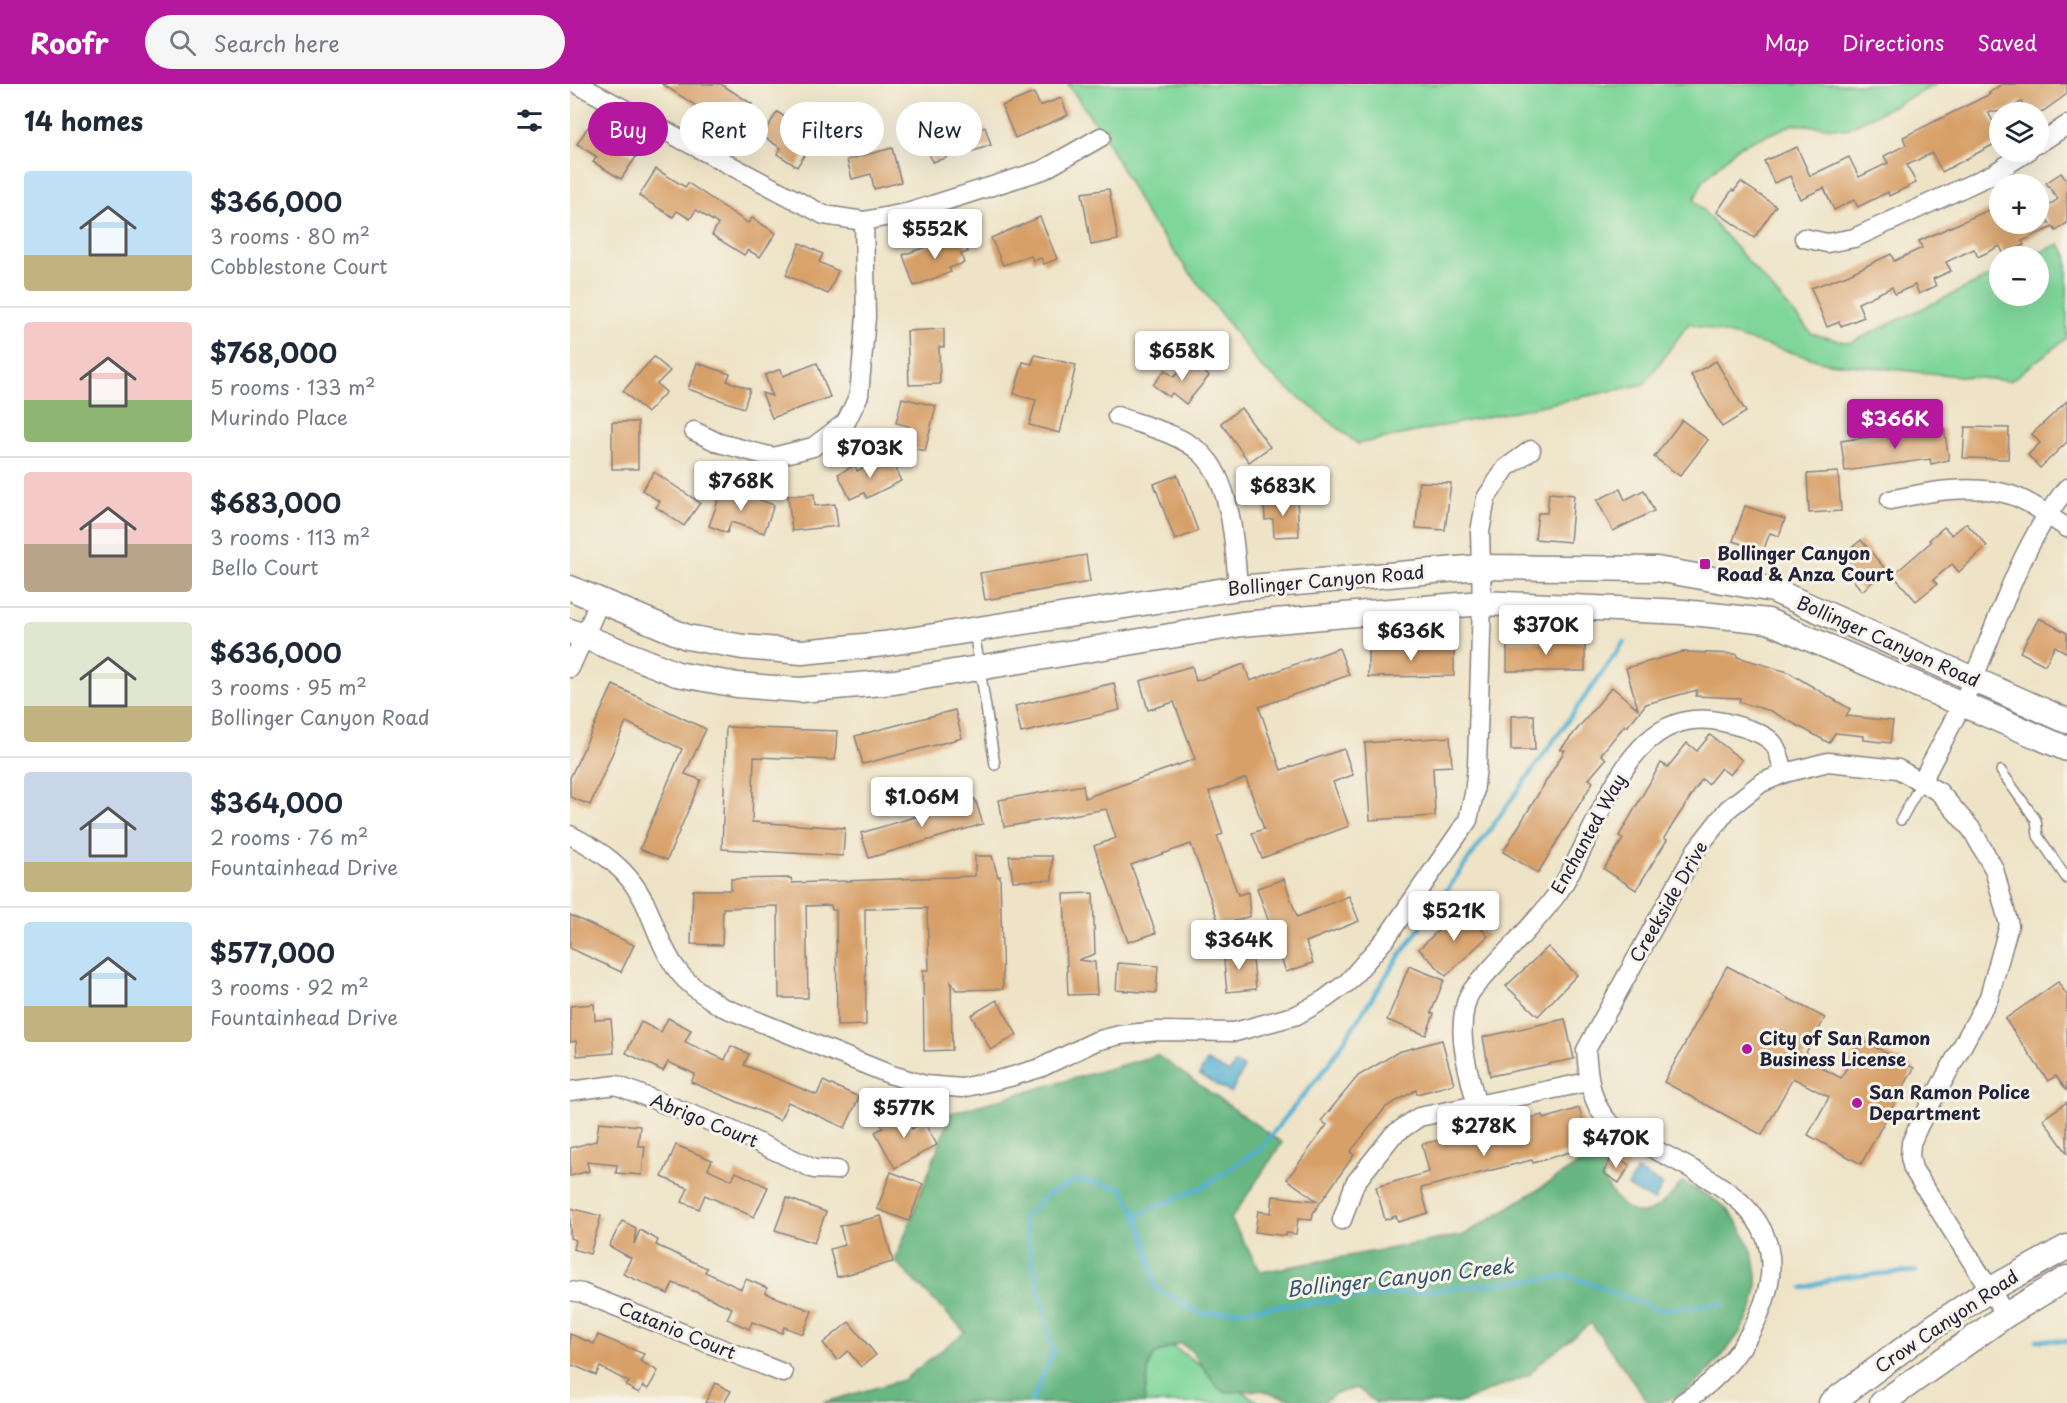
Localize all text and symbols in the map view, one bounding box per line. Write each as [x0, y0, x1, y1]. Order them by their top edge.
search box [145, 15, 565, 69]
text: Roofr [30, 21, 109, 64]
icon: search [166, 26, 199, 59]
text: Search here [214, 26, 339, 59]
text: Map [1764, 26, 1809, 58]
text: Directions [1842, 26, 1944, 58]
text: Saved [1977, 26, 2037, 58]
text: 14 homes [24, 101, 143, 140]
chip: Buy [588, 102, 668, 156]
chip: Rent [680, 102, 768, 156]
chip: Filters [780, 102, 884, 156]
chip: New [896, 102, 982, 156]
map controls [1989, 102, 2049, 306]
button: layers [1989, 102, 2049, 162]
icon: filters [513, 104, 546, 137]
button: + [1989, 174, 2049, 234]
text: $366,000 [210, 182, 342, 221]
icon: home [72, 195, 144, 267]
pin: $552K [893, 209, 977, 260]
text: $552K [902, 213, 968, 243]
text: 3 rooms · 80 m² [210, 221, 370, 251]
button: − [1989, 246, 2049, 306]
text: Cobblestone Court [210, 251, 387, 281]
pin: $658K [1140, 331, 1224, 382]
text: $768,000 [210, 333, 337, 372]
text: $658K [1149, 335, 1215, 365]
icon: home [72, 346, 144, 418]
text: 5 rooms · 133 m² [210, 372, 376, 402]
pin: $366K [1853, 399, 1937, 450]
text: Murindo Place [210, 402, 348, 432]
text: $366K [1861, 403, 1929, 433]
pin: $703K [828, 428, 912, 479]
text: $703K [837, 432, 903, 462]
pin: $768K [699, 461, 783, 512]
text: $768K [708, 465, 774, 495]
pin: $683K [1241, 466, 1325, 517]
text: $683K [1250, 470, 1316, 500]
text: $683,000 [210, 483, 341, 522]
icon: home [72, 496, 144, 568]
text: 3 rooms · 113 m² [210, 522, 370, 552]
place label: Bollinger Canyon Road & Anza Court [1717, 539, 1894, 587]
text: Bello Court [210, 552, 318, 582]
street label: Bollinger Canyon Road [1226, 557, 1425, 602]
marker: Bollinger Canyon Road & Anza Court [1698, 557, 1712, 571]
street label: Bollinger Canyon Road [1793, 588, 1984, 693]
pin: $370K [1504, 605, 1588, 656]
text: $370K [1513, 609, 1579, 639]
pin: $636K [1369, 611, 1453, 662]
text: $636K [1377, 615, 1445, 645]
text: $636,000 [210, 633, 342, 672]
icon: home [72, 646, 144, 718]
text: 3 rooms · 95 m² [210, 672, 367, 702]
text: Bollinger Canyon Road [210, 702, 430, 732]
street label: Enchanted Way [1543, 768, 1632, 898]
pin: $1.06M [873, 777, 971, 828]
text: $1.06M [885, 781, 959, 811]
text: $364,000 [210, 783, 343, 822]
icon: home [72, 796, 144, 868]
text: 2 rooms · 76 m² [210, 822, 368, 852]
street label: Creekside Drive [1622, 836, 1713, 967]
text: Fountainhead Drive [210, 852, 398, 882]
pin: $521K [1412, 891, 1496, 942]
text: $521K [1422, 895, 1486, 925]
pin: $364K [1197, 920, 1281, 971]
text: $364K [1205, 924, 1273, 954]
text: $577,000 [210, 933, 335, 972]
icon: home [72, 946, 144, 1018]
text: 3 rooms · 92 m² [210, 972, 369, 1002]
text: Fountainhead Drive [210, 1002, 398, 1032]
place label: City of San Ramon Business License [1759, 1024, 1930, 1072]
marker: City of San Ramon Business License [1740, 1042, 1754, 1056]
place label: San Ramon Police Department [1869, 1078, 2030, 1126]
street label: Abrigo Court [647, 1086, 762, 1153]
pin: $577K [862, 1088, 946, 1139]
text: $577K [873, 1092, 935, 1122]
marker: San Ramon Police Department [1850, 1096, 1864, 1110]
pin: $278K [1442, 1106, 1526, 1157]
text: $278K [1451, 1110, 1517, 1140]
pin: $470K [1574, 1118, 1658, 1169]
text: $470K [1583, 1122, 1650, 1152]
water label: Bollinger Canyon Creek [1285, 1250, 1516, 1304]
street label: Crow Canyon Road [1869, 1263, 2023, 1379]
street label: Catanio Court [615, 1294, 740, 1365]

